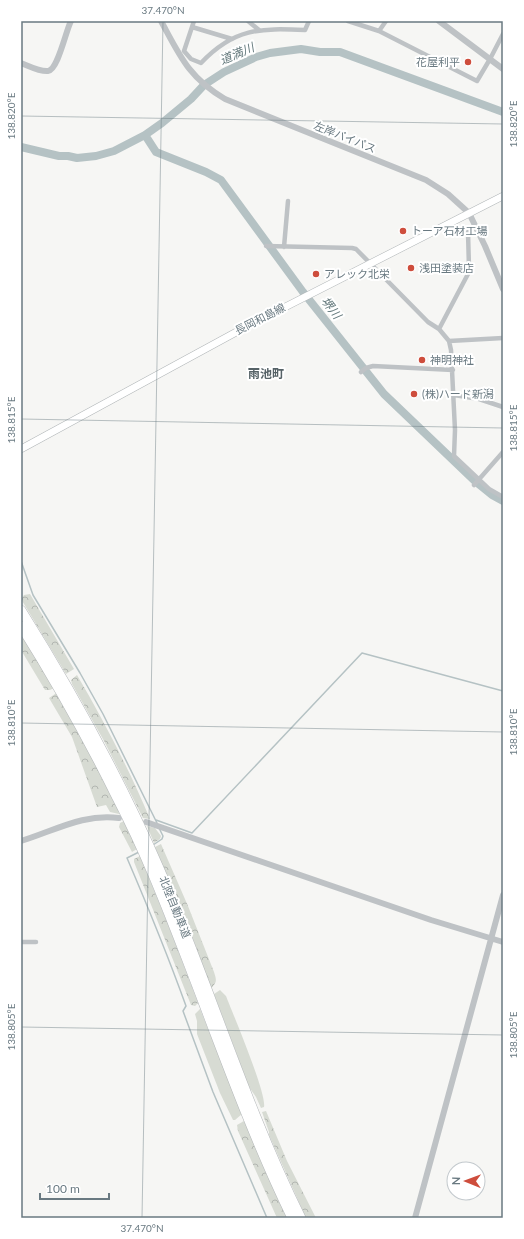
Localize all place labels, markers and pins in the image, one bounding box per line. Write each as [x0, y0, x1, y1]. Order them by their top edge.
place label: 花屋利平 [416, 55, 460, 68]
marker: 花屋利平 [463, 57, 473, 67]
place label: トーア石材工場 [411, 224, 488, 237]
marker: トーア石材工場 [398, 226, 408, 236]
place label: 浅田塗装店 [419, 261, 474, 274]
marker: 浅田塗装店 [406, 263, 416, 273]
place label: アレック北栄 [324, 267, 390, 280]
marker: アレック北栄 [311, 269, 321, 279]
place label: 神明神社 [430, 353, 474, 366]
marker: 神明神社 [417, 355, 427, 365]
place label: (株)ハード新潟 [422, 387, 494, 400]
marker: (株)ハード新潟 [409, 389, 419, 399]

